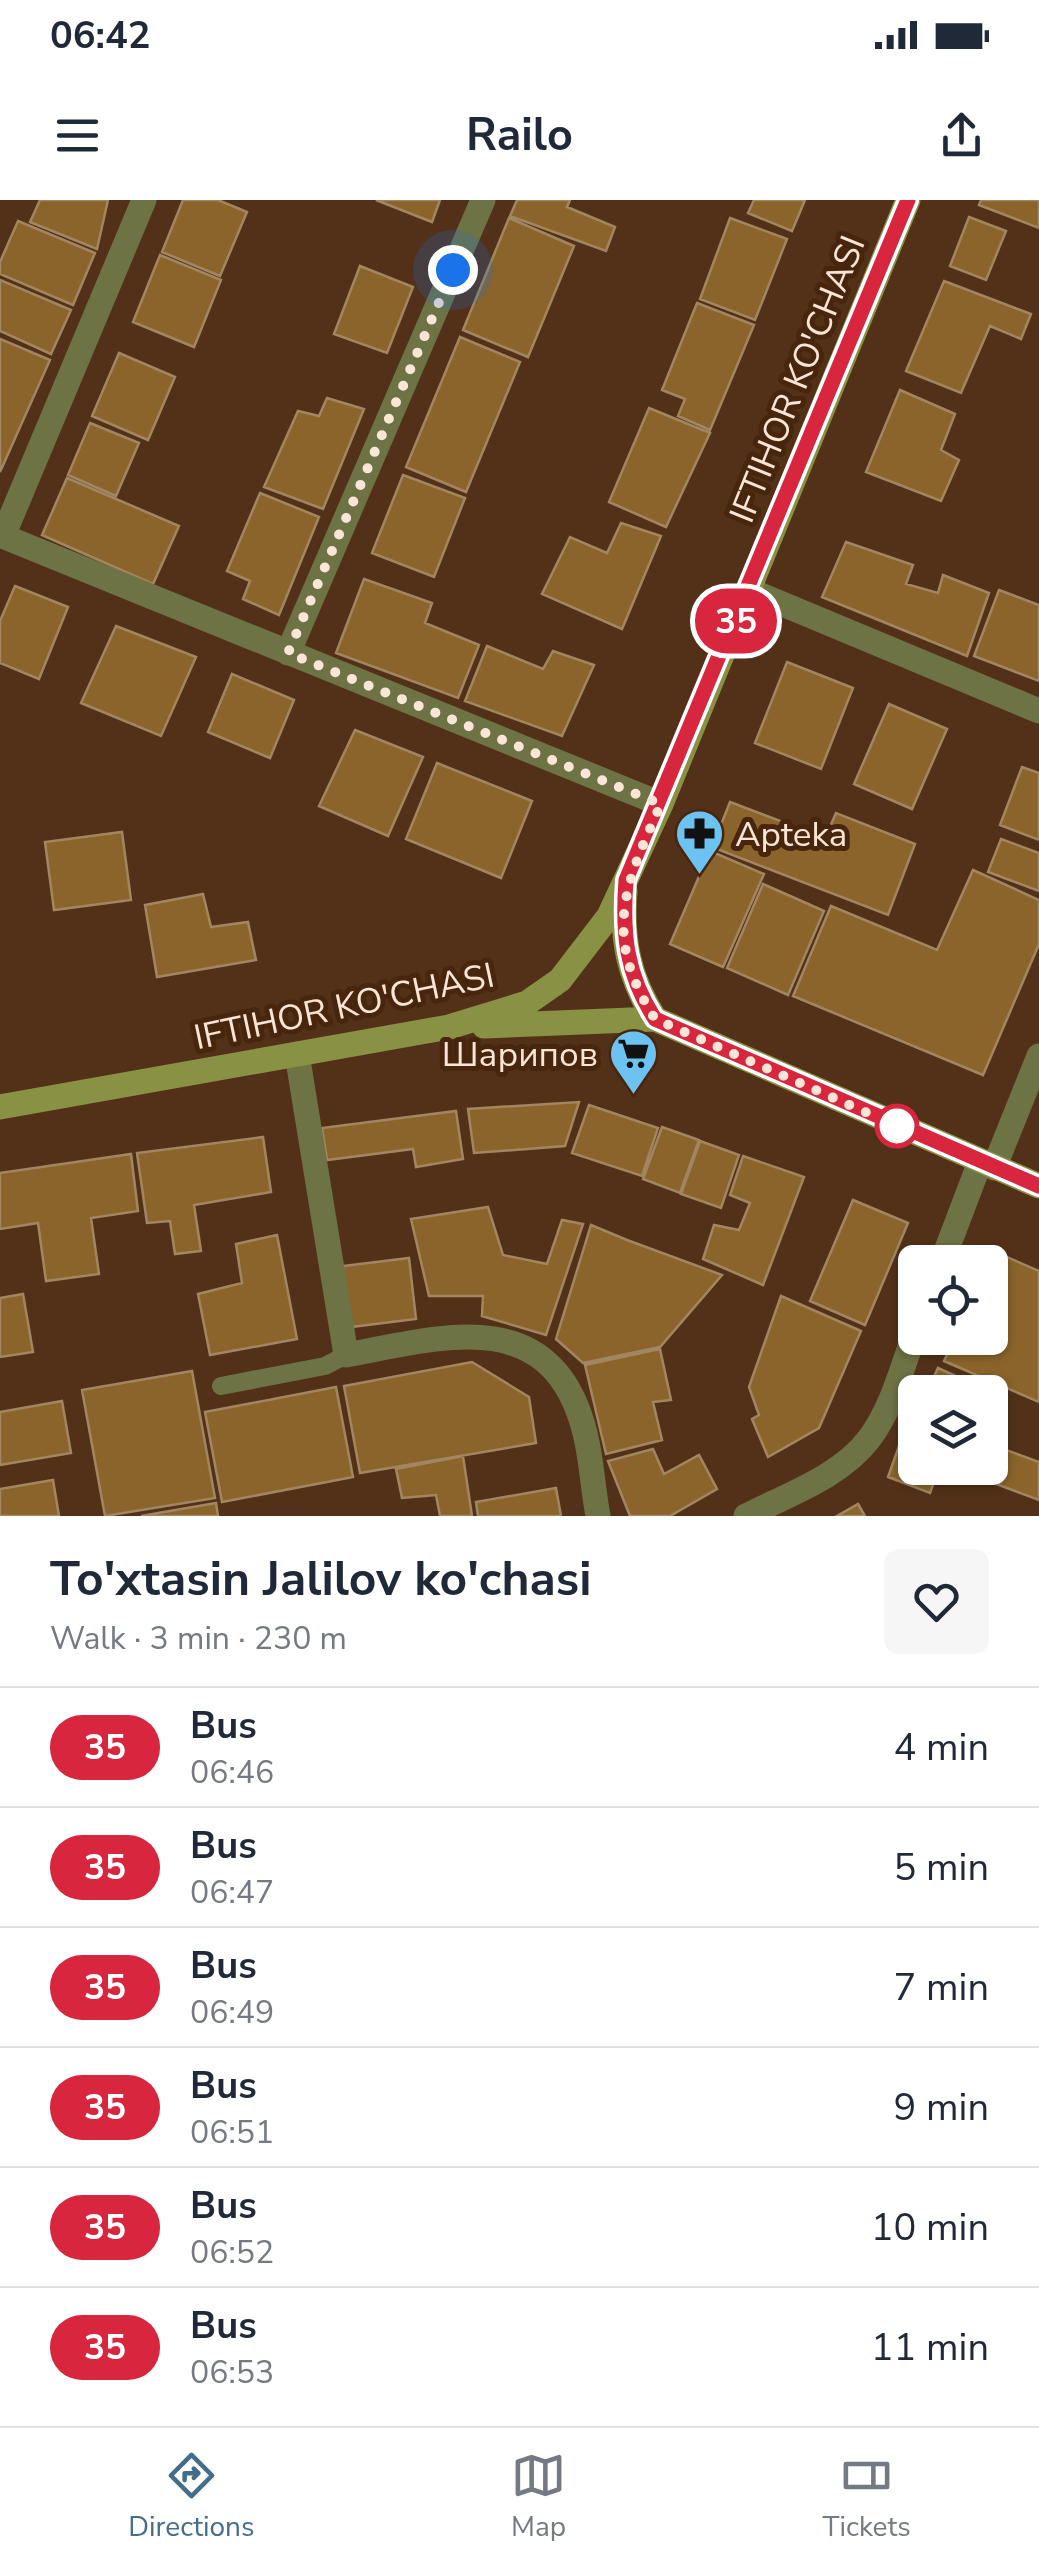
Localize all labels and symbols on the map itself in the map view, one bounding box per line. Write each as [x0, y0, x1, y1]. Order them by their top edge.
street label: IFTIHOR KO'CHASI [718, 229, 876, 530]
your location [428, 245, 478, 295]
line badge: 35 [691, 588, 781, 654]
pharmacy icon: Apteka [674, 808, 726, 876]
place label: Apteka [735, 811, 847, 858]
street label: IFTIHOR KO'CHASI [190, 952, 498, 1061]
supermarket icon: Шарипов [607, 1028, 659, 1096]
place label: Шарипов [442, 1031, 598, 1078]
unlabelled marker [876, 1105, 918, 1147]

